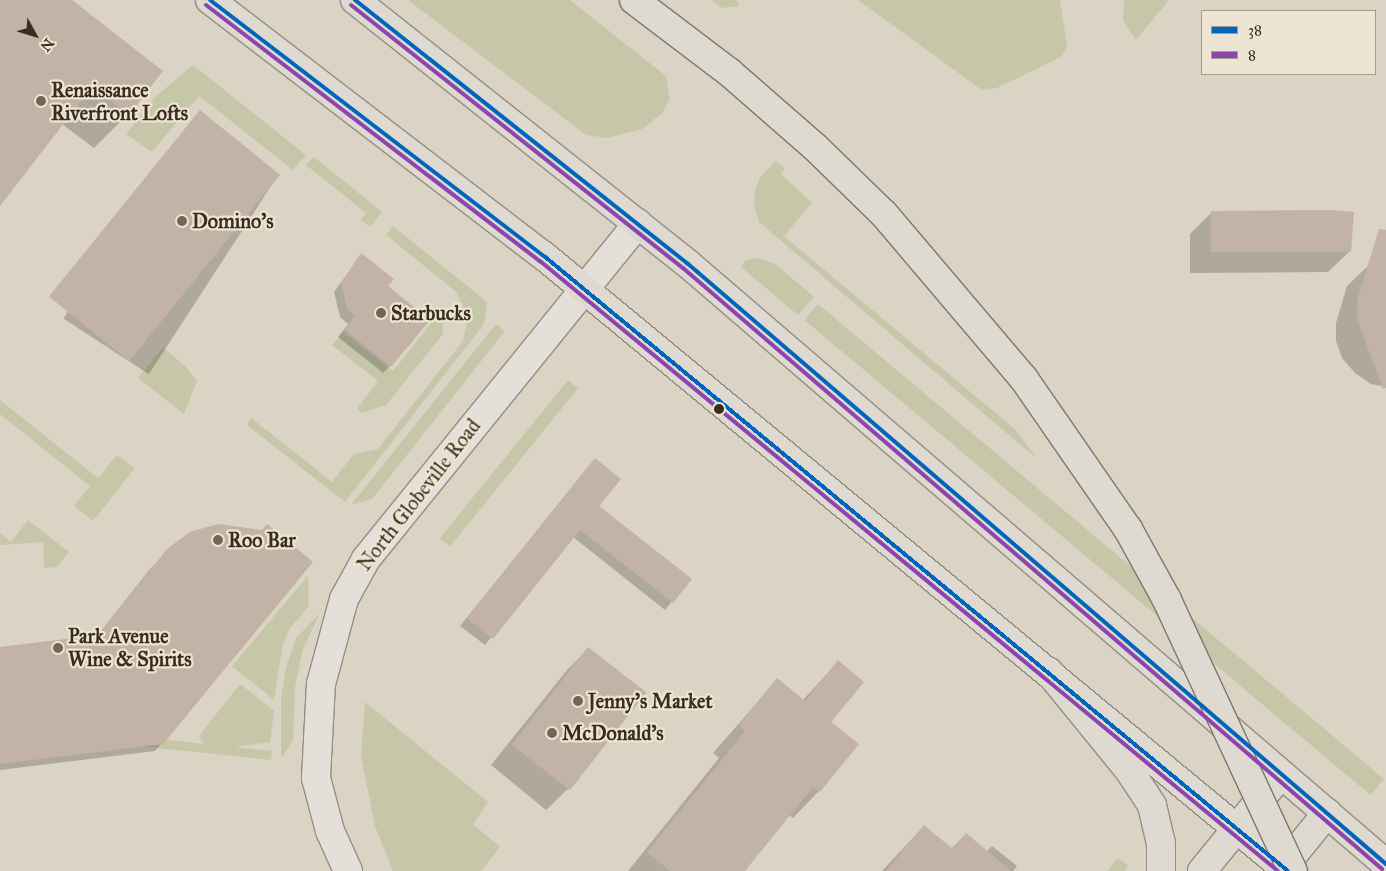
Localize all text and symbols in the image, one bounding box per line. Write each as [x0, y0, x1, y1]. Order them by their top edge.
north arrow [10, 10, 60, 60]
legend [1201, 10, 1376, 75]
text: 38 [1248, 21, 1262, 39]
text: N [37, 35, 57, 55]
text: 8 [1248, 46, 1256, 64]
place label: Renaissance Riverfront Lofts [51, 78, 188, 125]
marker: Renaissance Riverfront Lofts [35, 95, 47, 107]
place label: Domino's [192, 209, 273, 233]
marker: Domino's [176, 215, 188, 227]
place label: Starbucks [391, 301, 471, 325]
marker: Starbucks [375, 307, 387, 319]
unlabelled marker [714, 404, 724, 414]
street label: North Globeville Road [352, 414, 486, 576]
place label: Roo Bar [228, 528, 296, 552]
marker: Roo Bar [212, 534, 224, 546]
place label: Park Avenue Wine & Spirits [68, 624, 191, 671]
marker: Park Avenue Wine & Spirits [52, 642, 64, 654]
place label: Jenny's Market [588, 689, 712, 713]
marker: Jenny's Market [572, 695, 584, 707]
place label: McDonald's [562, 721, 664, 745]
marker: McDonald's [546, 727, 558, 739]

